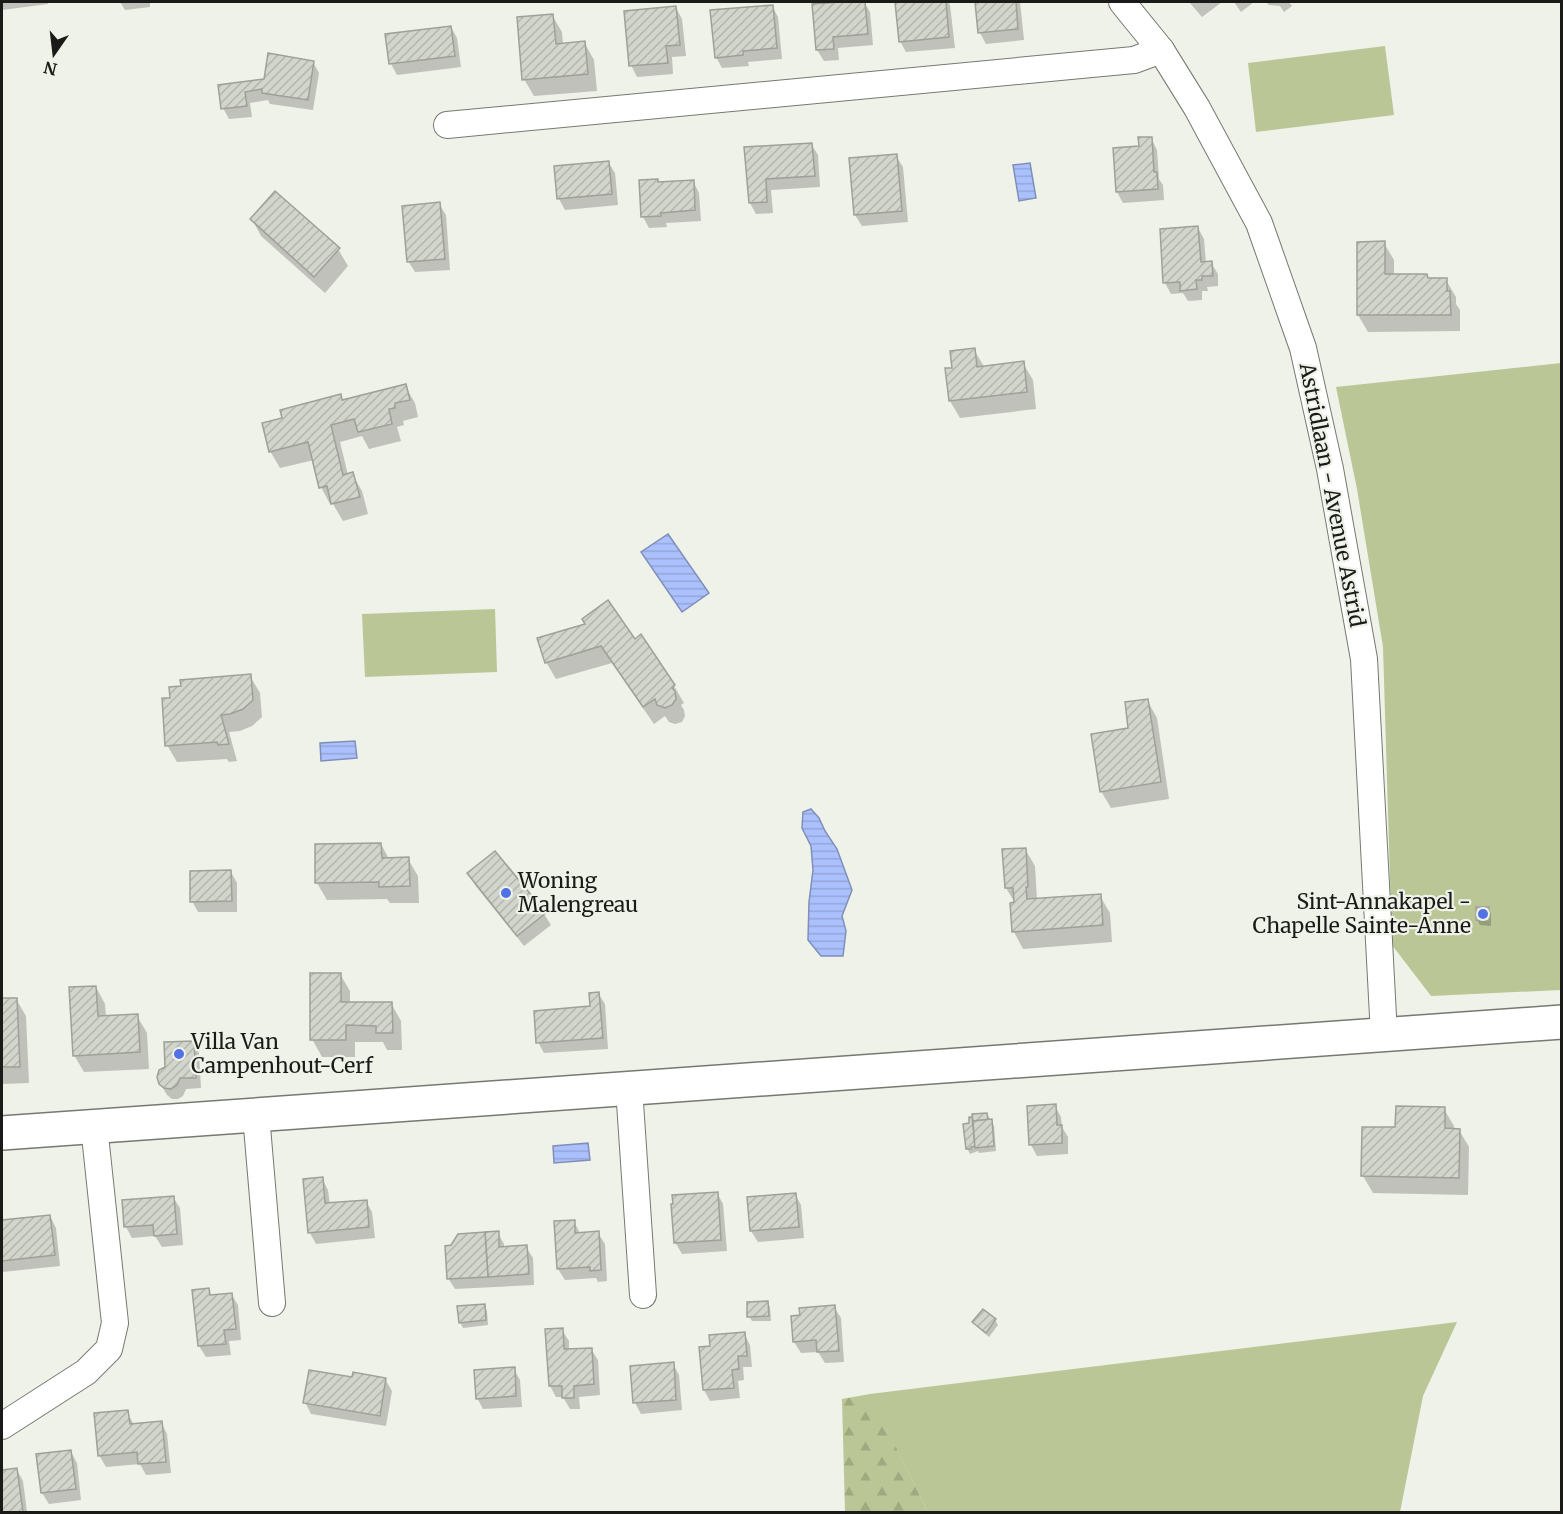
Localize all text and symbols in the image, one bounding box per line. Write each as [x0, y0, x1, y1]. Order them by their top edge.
north arrow [24, 24, 84, 84]
text: N [41, 57, 59, 80]
street label: Astridlaan - Avenue Astrid [1293, 359, 1371, 630]
place label: Woning Malengreau [517, 867, 638, 918]
marker: Woning Malengreau [499, 886, 513, 900]
place label: Sint-Annakapel - Chapelle Sainte-Anne [1253, 888, 1471, 939]
marker: Sint-Annakapel - Chapelle Sainte-Anne [1476, 907, 1490, 921]
place label: Villa Van Campenhout-Cerf [190, 1028, 374, 1079]
marker: Villa Van Campenhout-Cerf [172, 1047, 186, 1061]

